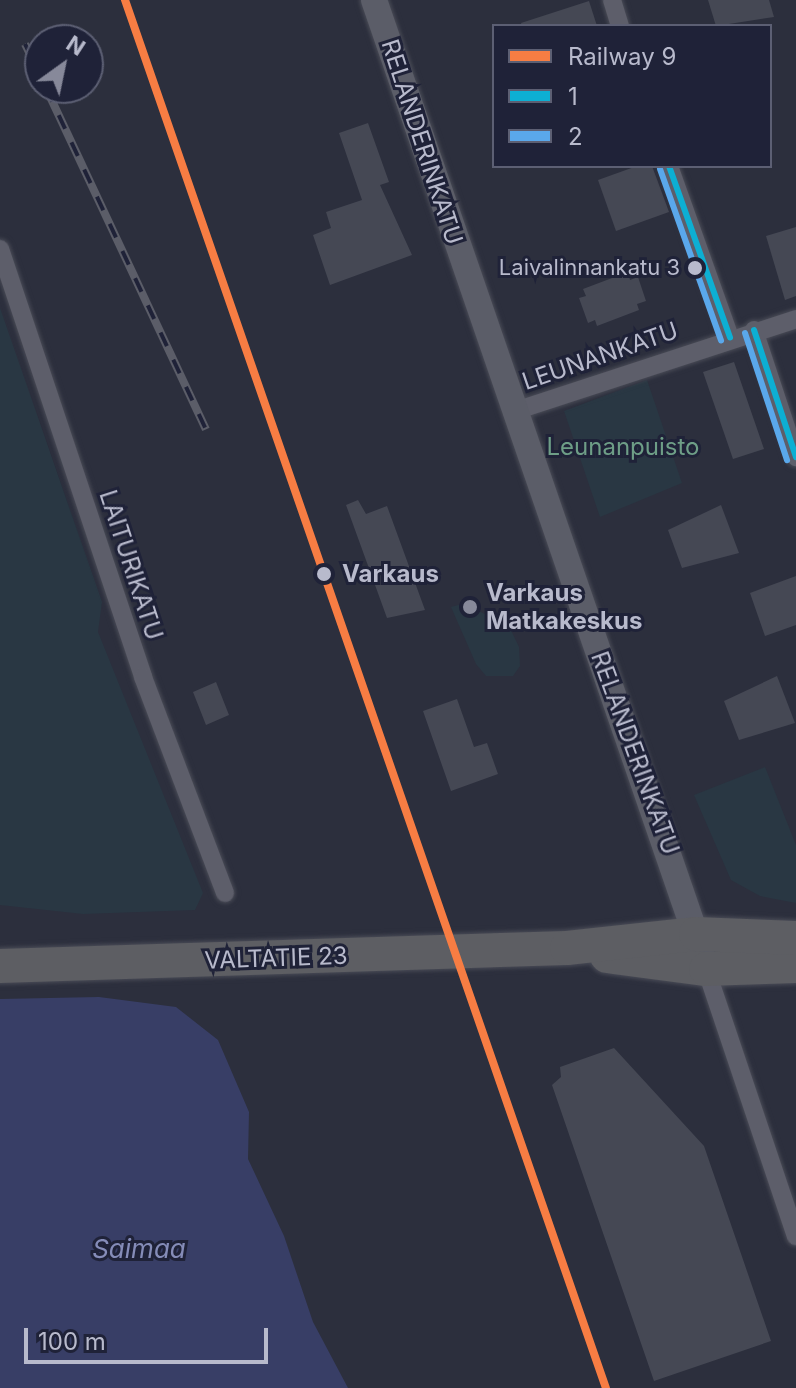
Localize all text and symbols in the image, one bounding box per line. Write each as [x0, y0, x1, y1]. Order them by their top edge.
north arrow [24, 24, 104, 104]
legend [492, 24, 772, 168]
text: N [62, 30, 90, 61]
street label: RELANDERINKATU [375, 36, 469, 248]
text: Railway 9 [568, 42, 676, 71]
text: 1 [568, 82, 578, 111]
text: 2 [568, 122, 583, 151]
place label: Laivalinnankatu 3 [499, 255, 680, 281]
marker: Laivalinnankatu 3 [687, 260, 703, 276]
street label: LEUNANKATU [518, 316, 682, 396]
park label: Leunanpuisto [547, 433, 699, 461]
street label: LAITURIKATU [93, 486, 169, 644]
place label: Varkaus [342, 560, 439, 588]
marker: Varkaus [313, 563, 335, 585]
place label: Varkaus Matkakeskus [486, 579, 642, 635]
marker: Varkaus Matkakeskus [461, 598, 479, 616]
street label: RELANDERINKATU [585, 648, 685, 858]
street label: VALTATIE 23 [204, 941, 348, 975]
water label: Saimaa [92, 1233, 186, 1265]
scale bar [28, 1312, 272, 1362]
text: 100 m [38, 1327, 106, 1356]

